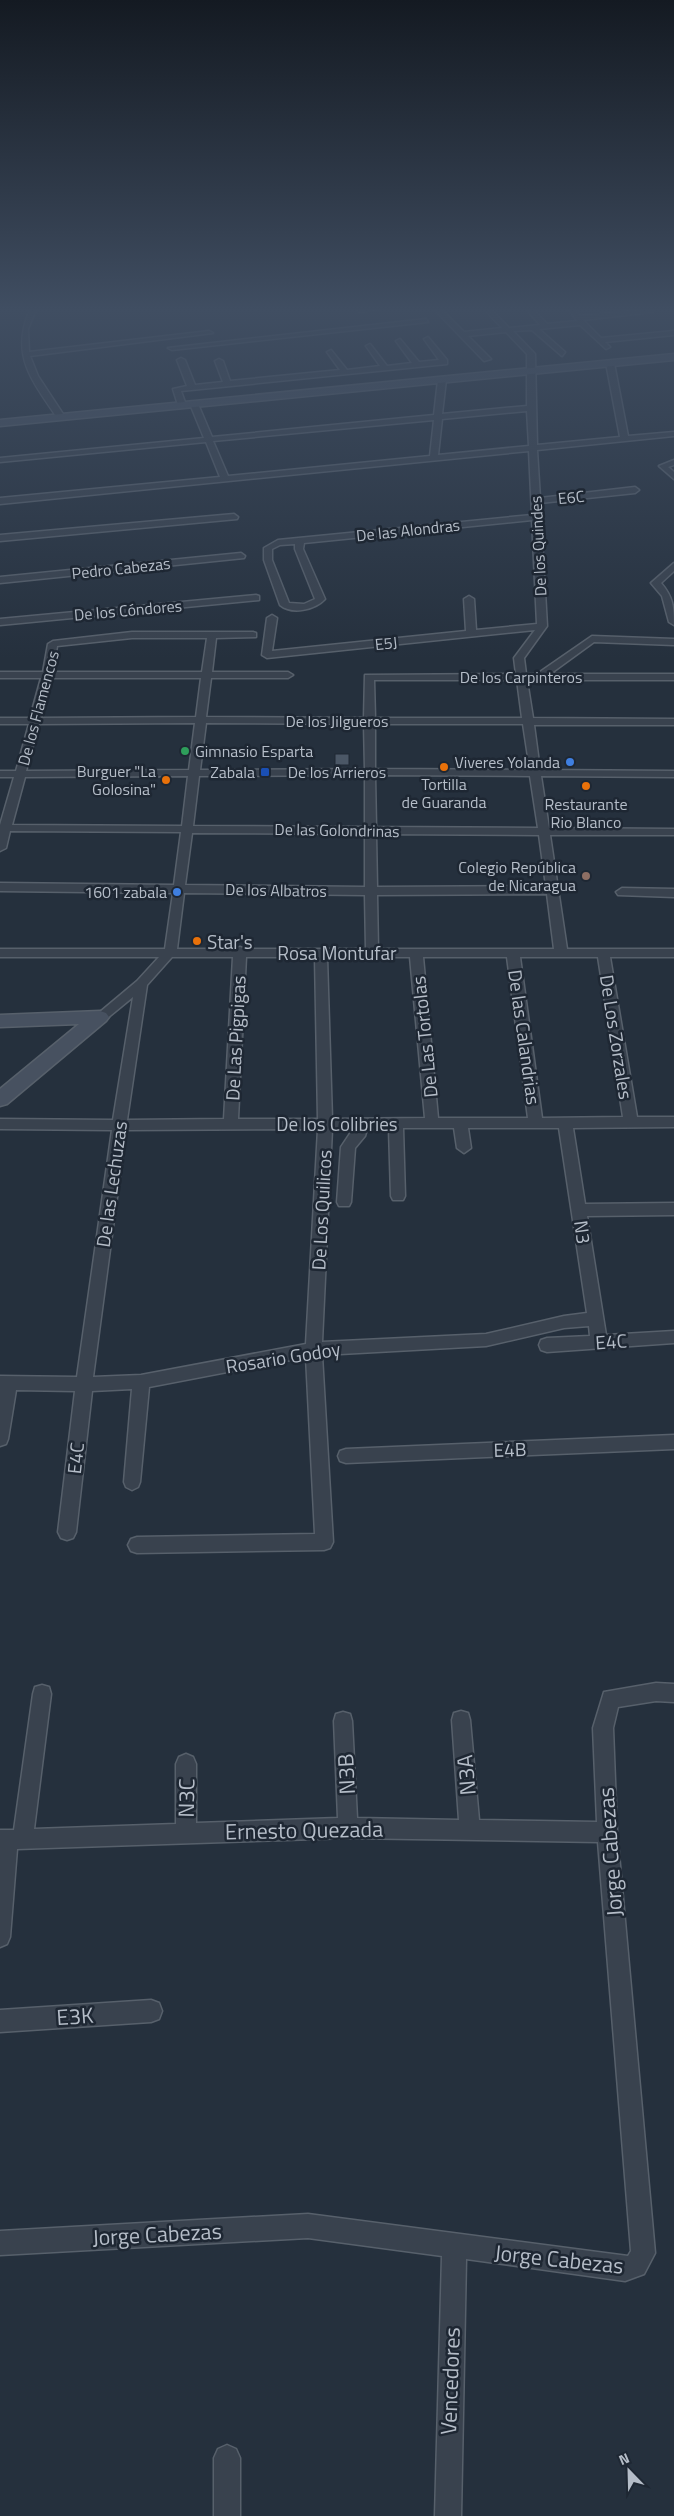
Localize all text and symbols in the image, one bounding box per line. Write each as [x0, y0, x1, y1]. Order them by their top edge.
street label: E6C [557, 484, 586, 510]
street label: De los Quindes [523, 495, 553, 597]
street label: De las Alondras [355, 513, 461, 547]
street label: Pedro Cabezas [70, 551, 172, 585]
street label: De los Cóndores [73, 593, 183, 627]
street label: E5J [374, 630, 398, 656]
street label: De los Flamencos [11, 648, 65, 768]
street label: De los Carpinteros [460, 665, 582, 689]
street label: De los Jilgueros [286, 709, 388, 733]
place label: Gimnasio Esparta [195, 739, 313, 763]
marker: Gimnasio Esparta [179, 745, 191, 757]
place label: Viveres Yolanda [454, 750, 560, 774]
marker: Viveres Yolanda [564, 756, 576, 768]
place label: Burguer "La Golosina" [77, 759, 156, 801]
place label: Zabala [210, 760, 255, 784]
street label: De los Arrieros [288, 760, 386, 784]
marker: Tortilla de Guaranda [438, 761, 450, 773]
marker: Zabala [259, 766, 271, 778]
place label: Tortilla de Guaranda [401, 772, 487, 814]
marker: Burguer "La Golosina" [160, 774, 172, 786]
marker: Restaurante Rio Blanco [580, 780, 592, 792]
place label: Restaurante Rio Blanco [544, 792, 628, 834]
street label: De las Golondrinas [274, 817, 400, 843]
place label: Colegio República de Nicaragua [458, 855, 576, 897]
marker: Colegio República de Nicaragua [580, 870, 592, 882]
street label: De los Albatros [225, 877, 327, 903]
place label: 1601 zabala [84, 880, 167, 904]
marker: 1601 zabala [171, 886, 183, 898]
place label: Star's [207, 927, 253, 956]
marker: Star's [191, 935, 203, 947]
street label: Rosa Montufar [277, 938, 397, 967]
street label: De las Calandrias [501, 968, 549, 1107]
street label: De Los Zorzales [593, 973, 641, 1101]
street label: De Las Pigpigas [217, 975, 253, 1101]
street label: De Las Tortolas [403, 975, 445, 1099]
street label: De los Colibries [276, 1109, 398, 1138]
street label: De las Lechuzas [88, 1119, 134, 1249]
street label: De Los Quilicos [303, 1149, 339, 1271]
street label: N3 [567, 1218, 599, 1246]
street label: E4C [594, 1325, 628, 1357]
street label: Rosario Godoy [224, 1334, 342, 1380]
street label: E4B [493, 1434, 527, 1464]
street label: E4C [59, 1441, 91, 1475]
street label: N3B [328, 1753, 364, 1795]
street label: N3A [447, 1753, 485, 1797]
street label: N3C [169, 1778, 203, 1818]
street label: Jorge Cabezas [589, 1786, 631, 1918]
street label: Ernesto Quezada [225, 1812, 383, 1848]
street label: E3K [55, 1998, 95, 2034]
street label: Jorge Cabezas [91, 2214, 223, 2254]
street label: Jorge Cabezas [493, 2235, 625, 2283]
street label: Vencedores [431, 2327, 469, 2435]
north arrow [604, 2446, 654, 2496]
text: N [615, 2447, 632, 2470]

